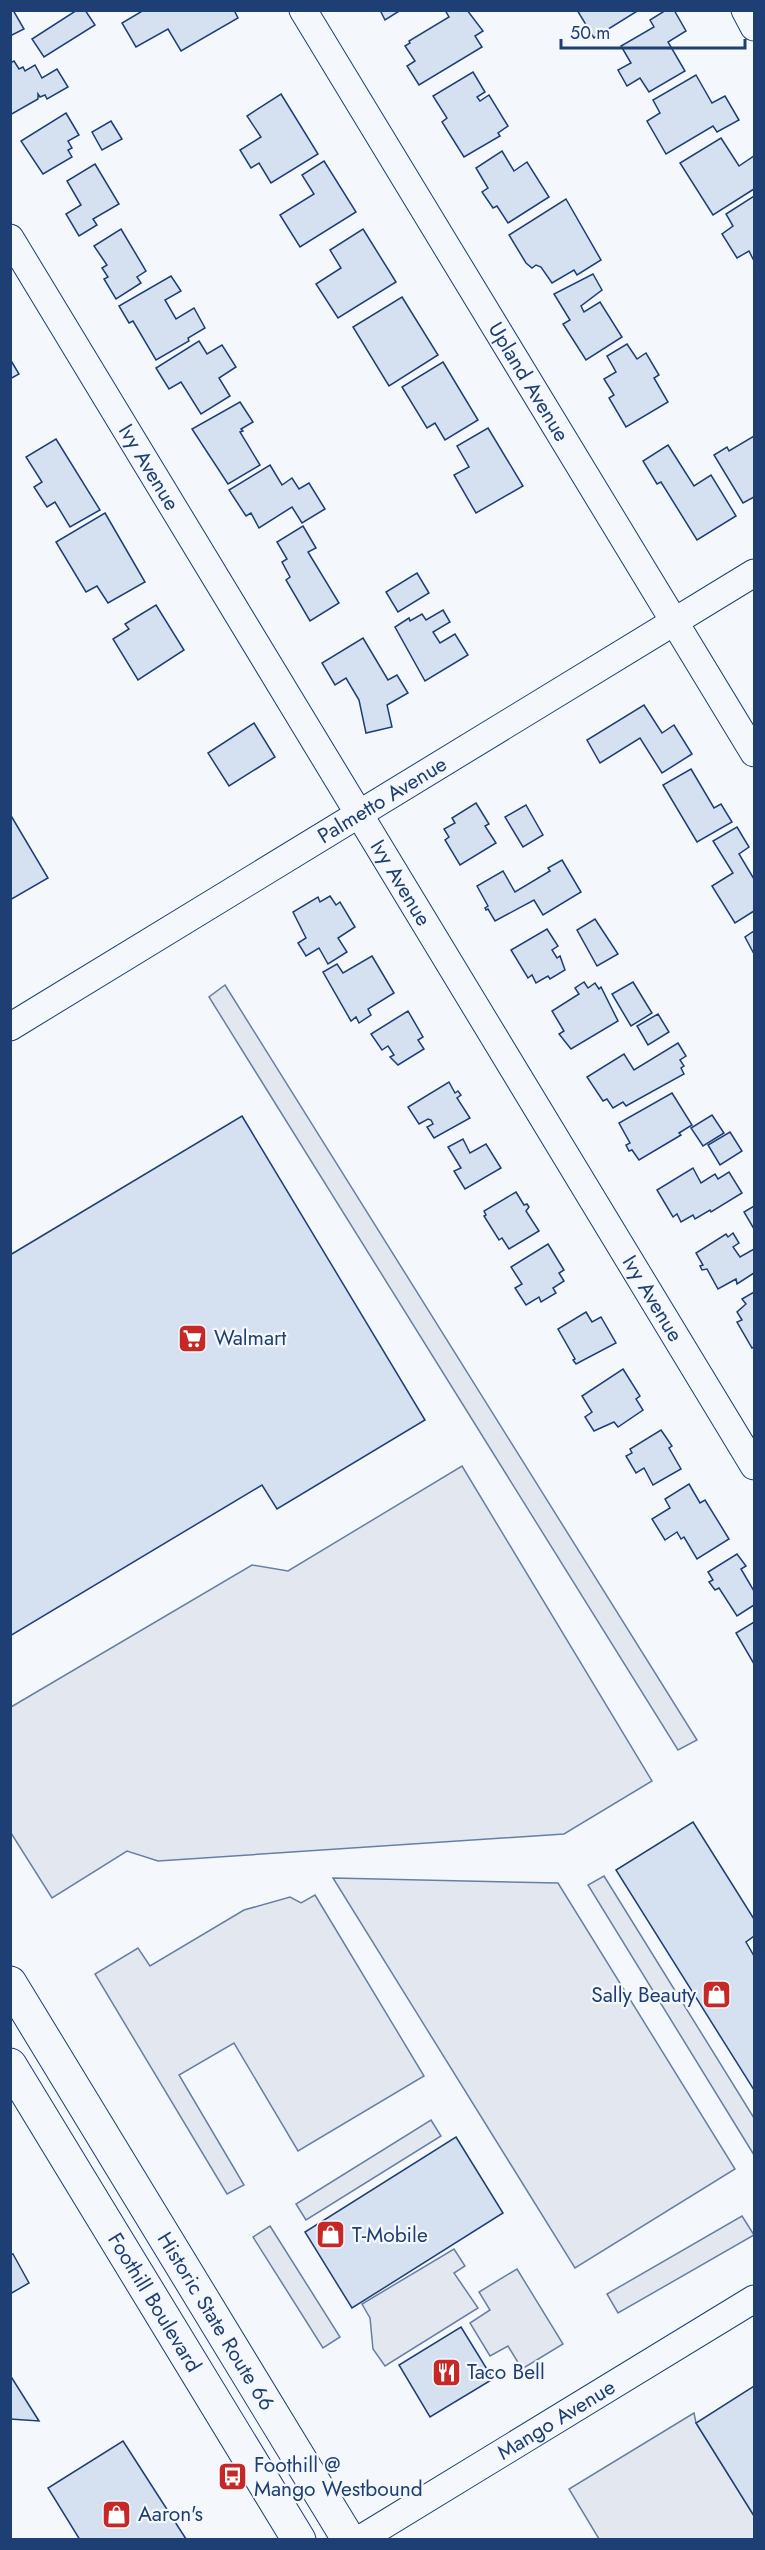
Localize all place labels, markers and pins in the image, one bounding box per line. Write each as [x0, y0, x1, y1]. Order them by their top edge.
supermarket icon: Walmart [177, 1322, 209, 1354]
place label: Walmart [214, 1323, 286, 1353]
shop icon: Sally Beauty [701, 1979, 733, 2011]
place label: Sally Beauty [591, 1980, 697, 2010]
shop icon: T-Mobile [315, 2219, 347, 2251]
place label: T-Mobile [352, 2220, 428, 2250]
restaurant icon: Taco Bell [430, 2356, 462, 2388]
place label: Taco Bell [467, 2357, 545, 2387]
place label: Foothill @ Mango Westbound [254, 2450, 423, 2504]
bus stop icon: Foothill @ Mango Westbound [217, 2461, 249, 2493]
shop icon: Aaron's [101, 2498, 133, 2530]
place label: Aaron's [138, 2499, 203, 2529]

